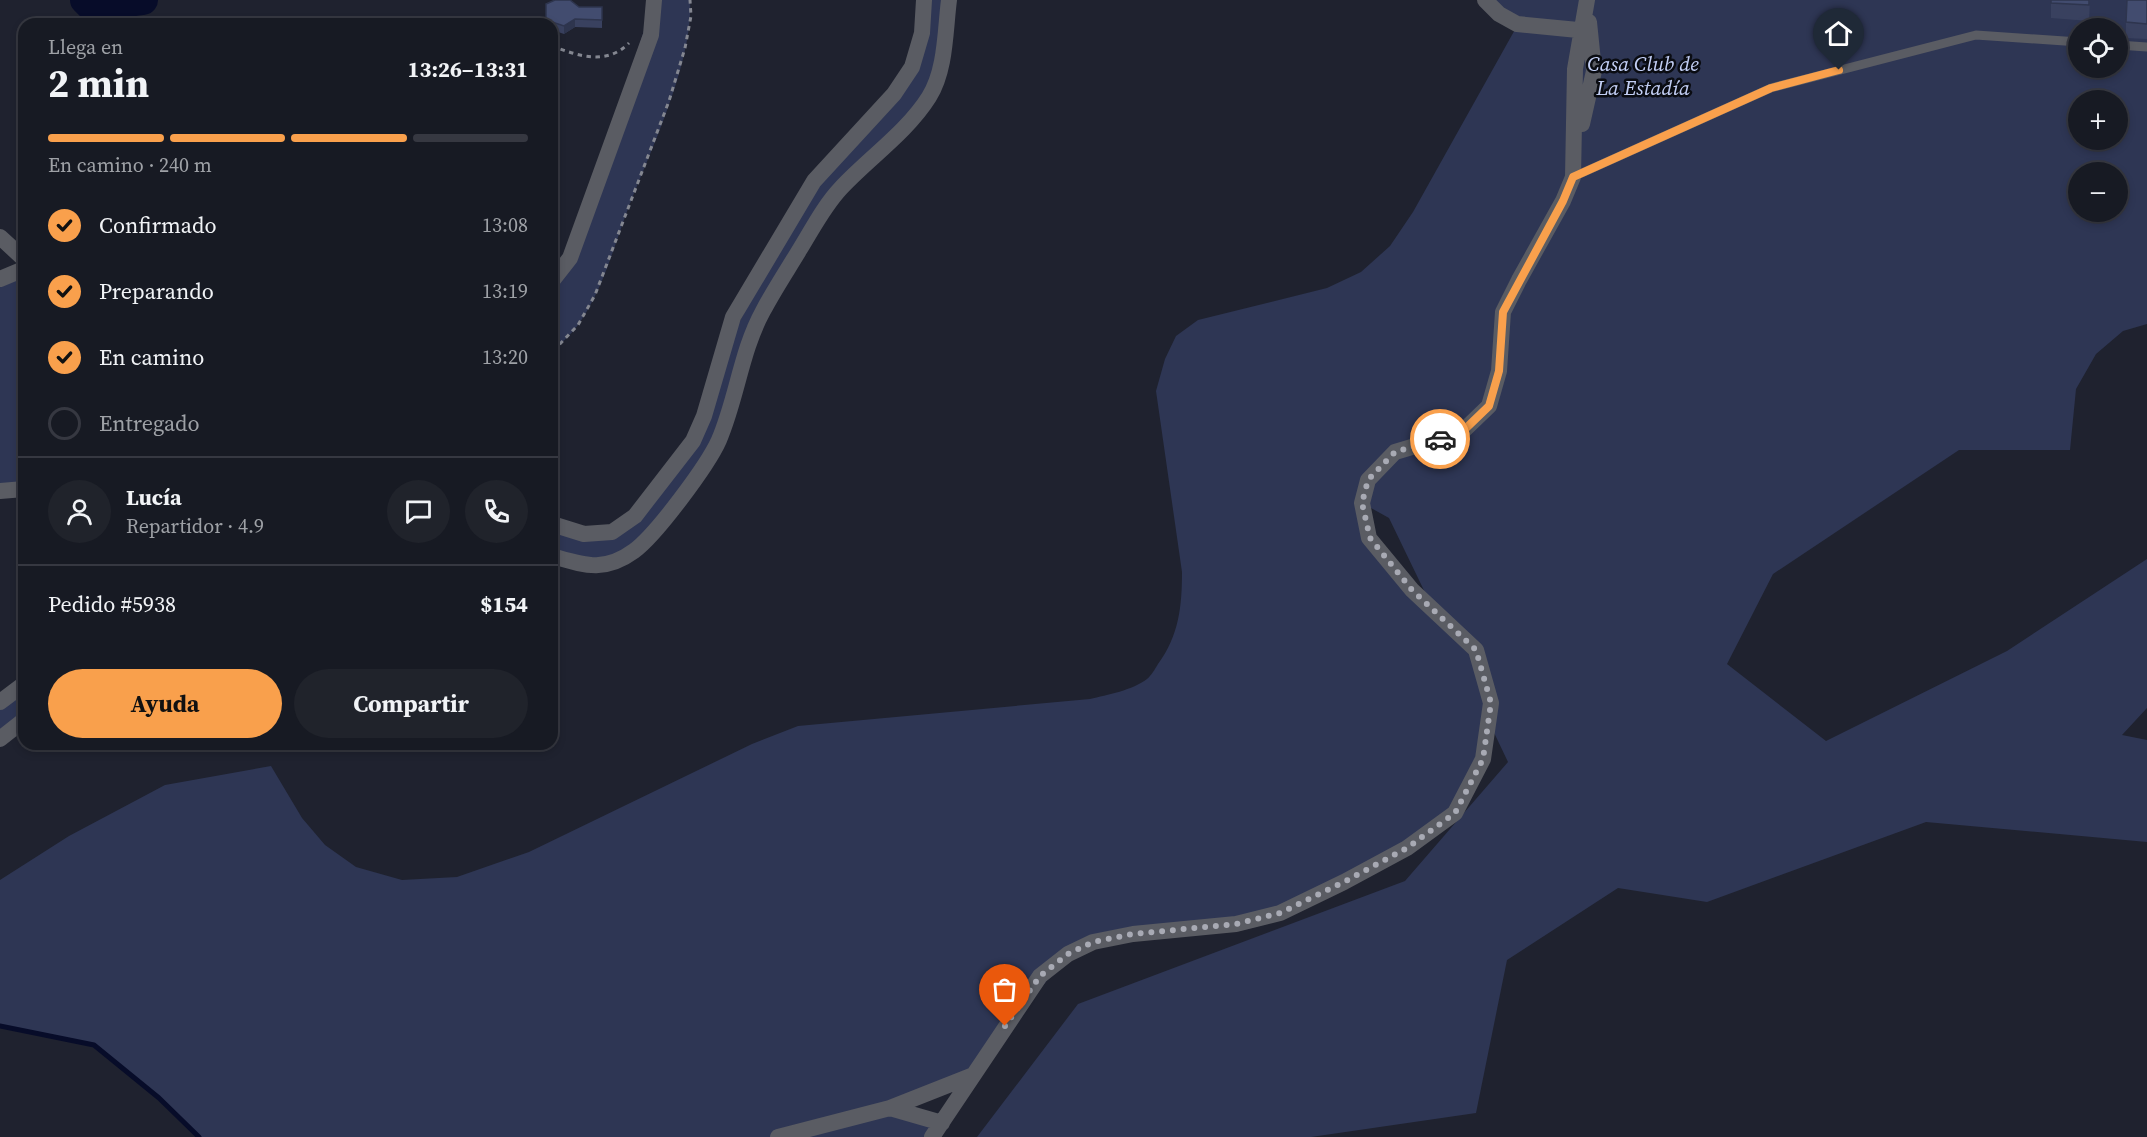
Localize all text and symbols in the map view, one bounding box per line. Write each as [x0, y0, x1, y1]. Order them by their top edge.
pin [1813, 8, 1864, 70]
icon: home [1822, 17, 1855, 50]
map controls [2068, 18, 2128, 222]
button: locate [2068, 18, 2128, 78]
text: Llega en [48, 33, 123, 61]
park label: Casa Club de La Estadía [1587, 49, 1699, 102]
text: 13:26–13:31 [408, 54, 528, 84]
text: 2 min [48, 57, 149, 110]
button: + [2068, 90, 2128, 150]
text: En camino · 240 m [48, 151, 212, 179]
button: − [2068, 162, 2128, 222]
icon: check [48, 209, 81, 242]
text: Confirmado [99, 210, 217, 240]
text: 13:08 [482, 211, 528, 239]
icon: check [48, 275, 81, 308]
text: Preparando [99, 276, 214, 306]
text: 13:19 [482, 277, 528, 305]
icon: check [48, 341, 81, 374]
text: En camino [99, 342, 204, 372]
text: 13:20 [482, 343, 528, 371]
text: Entregado [99, 408, 200, 438]
courier [1410, 409, 1470, 469]
icon: car [1424, 423, 1457, 456]
button: person [48, 480, 111, 543]
button: chat [387, 480, 450, 543]
button: phone [465, 480, 528, 543]
text: Lucía [126, 482, 182, 512]
text: Repartidor · 4.9 [126, 512, 264, 540]
text: Pedido #5938 [48, 589, 176, 619]
text: $154 [480, 589, 528, 619]
button: Ayuda [48, 669, 282, 738]
button: Compartir [294, 669, 528, 738]
pin [979, 964, 1030, 1026]
icon: bag [988, 973, 1021, 1006]

